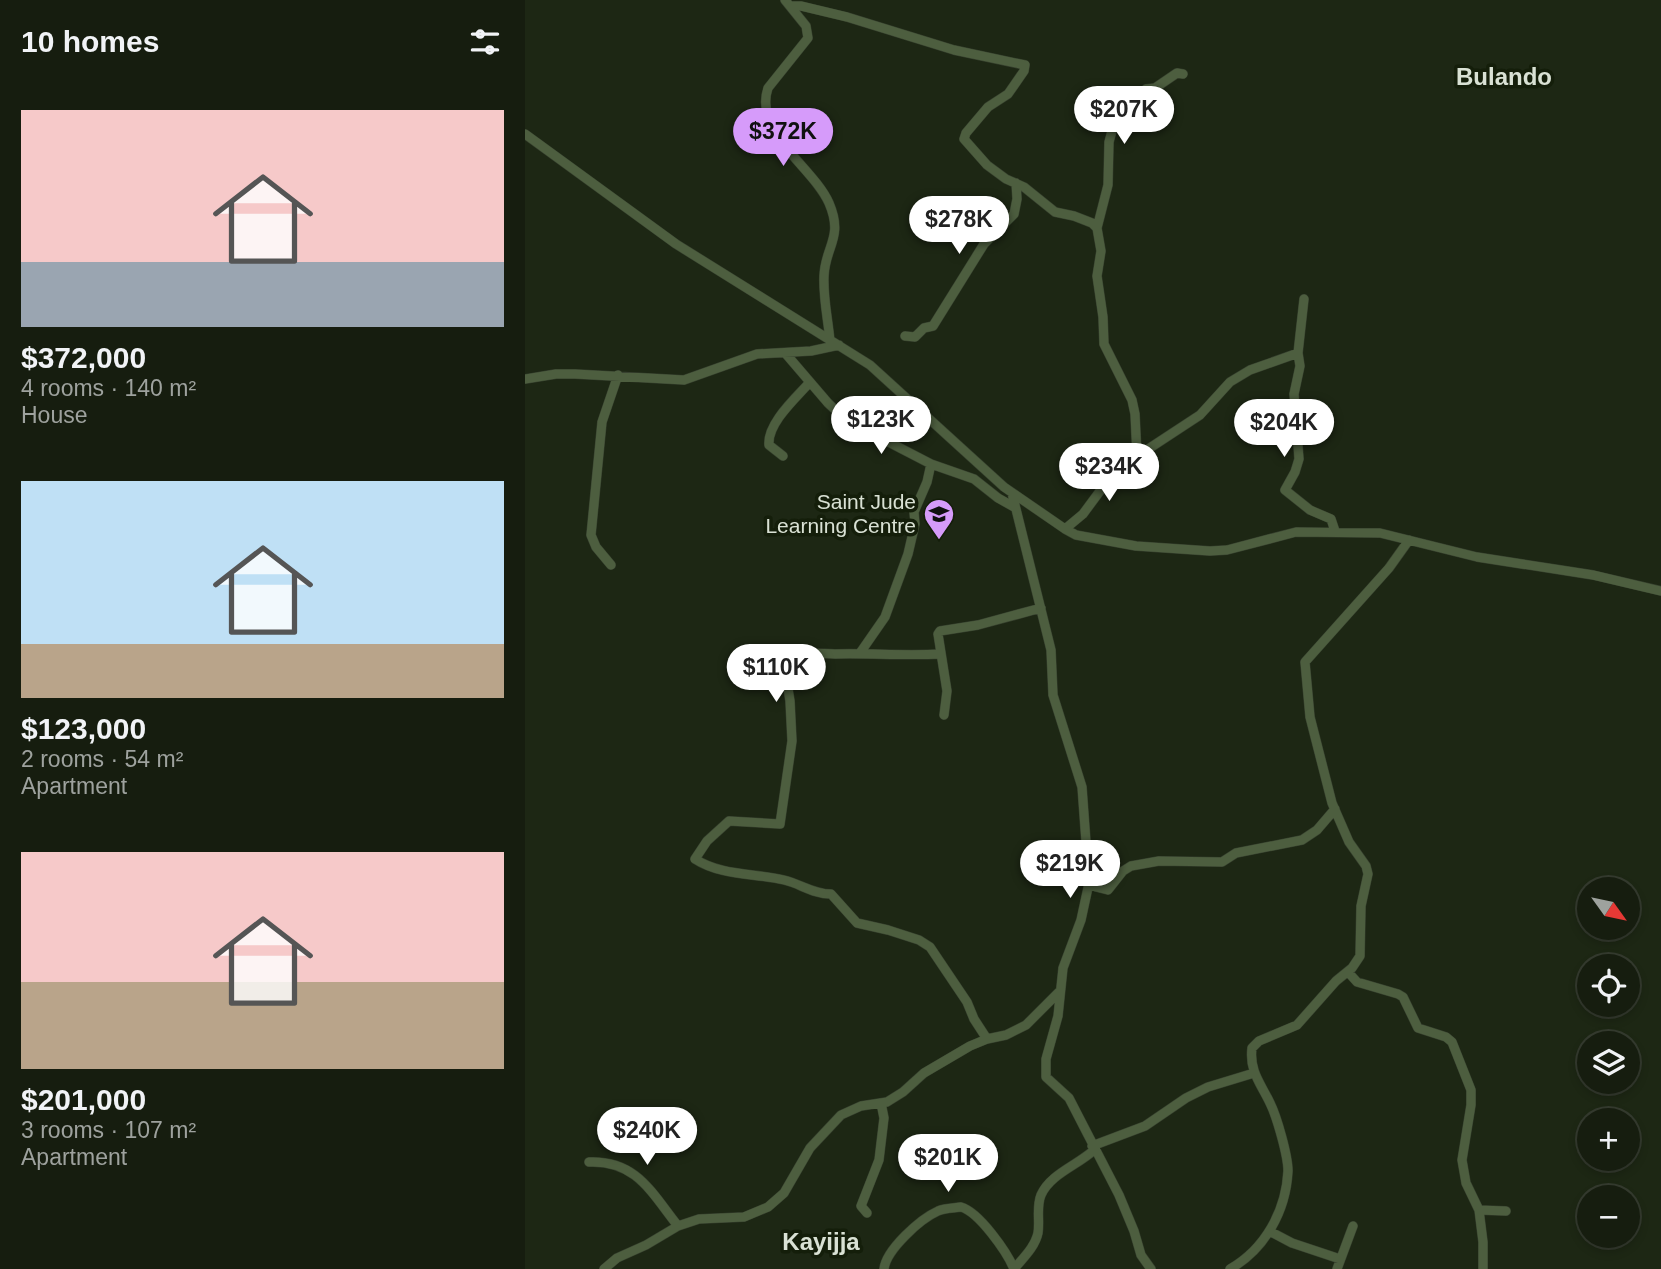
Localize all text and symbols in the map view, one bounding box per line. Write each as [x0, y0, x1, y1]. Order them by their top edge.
icon: filters [466, 23, 504, 61]
text: 10 homes [21, 25, 159, 58]
district label: Bulando [1456, 63, 1552, 90]
pin: $207K [1075, 86, 1173, 146]
text: $207K [1090, 96, 1158, 122]
pin: $372K [734, 108, 832, 168]
text: $372K [749, 118, 817, 144]
icon: home [200, 156, 326, 282]
pin: $278K [910, 196, 1008, 256]
text: $278K [925, 206, 993, 232]
text: $372,000 [21, 341, 146, 374]
text: 4 rooms · 140 m² [21, 375, 196, 401]
pin: $123K [832, 396, 930, 456]
pin: $204K [1235, 400, 1333, 459]
text: House [21, 402, 87, 428]
text: $123K [847, 406, 915, 432]
text: $204K [1250, 409, 1318, 435]
pin: $234K [1060, 444, 1158, 503]
text: $234K [1075, 453, 1143, 479]
place label: Saint Jude Learning Centre [765, 490, 916, 537]
school or university icon: Saint Jude Learning Centre [922, 497, 956, 541]
icon: home [200, 527, 326, 653]
pin: $110K [727, 644, 825, 704]
text: $110K [743, 654, 809, 680]
text: $123,000 [21, 712, 146, 745]
text: 2 rooms · 54 m² [21, 746, 183, 772]
text: Apartment [21, 773, 127, 799]
pin: $219K [1021, 841, 1119, 900]
text: $219K [1036, 850, 1104, 876]
north arrow [1577, 877, 1640, 940]
map controls [1577, 877, 1640, 1248]
icon: home [200, 898, 326, 1024]
button: locate [1577, 954, 1640, 1017]
button: layers [1577, 1031, 1640, 1094]
text: $201,000 [21, 1083, 146, 1116]
pin: $240K [598, 1108, 696, 1167]
button: + [1577, 1108, 1640, 1171]
text: 3 rooms · 107 m² [21, 1117, 196, 1143]
text: $240K [613, 1117, 681, 1143]
pin: $201K [899, 1134, 997, 1194]
text: Apartment [21, 1144, 127, 1170]
text: $201K [914, 1144, 982, 1170]
button: − [1577, 1185, 1640, 1248]
district label: Kayijja [782, 1228, 860, 1255]

